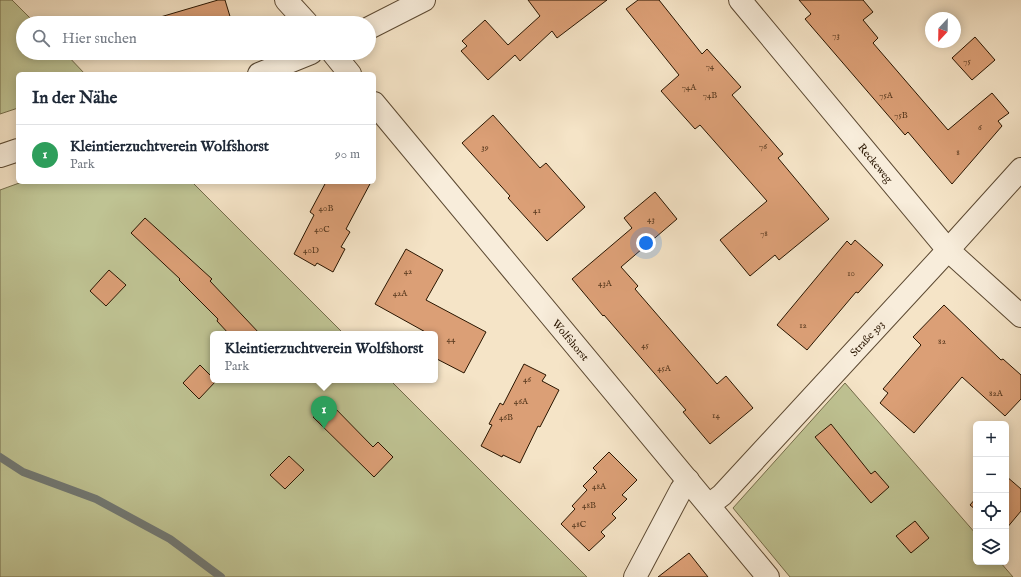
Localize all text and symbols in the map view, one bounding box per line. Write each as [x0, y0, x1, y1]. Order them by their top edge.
north arrow [925, 12, 961, 48]
search box [16, 16, 376, 60]
icon: search [30, 27, 52, 49]
text: Hier suchen [62, 29, 137, 48]
house number: 73 [832, 30, 840, 41]
house number: 75 [963, 56, 971, 67]
house number: 74 [706, 61, 715, 72]
house number: 74A [682, 82, 697, 93]
text: In der Nähe [32, 88, 117, 109]
house number: 74B [703, 90, 717, 101]
house number: 75A [879, 90, 894, 101]
house number: 75B [894, 110, 908, 121]
house number: 6 [978, 122, 982, 133]
text: Kleintierzuchtverein Wolfshorst [70, 137, 269, 156]
house number: 76 [759, 141, 767, 152]
street label: Reckeweg [854, 141, 896, 187]
house number: 39 [481, 142, 489, 153]
text: 1 [43, 146, 47, 163]
text: 90 m [335, 146, 360, 163]
house number: 8 [956, 147, 960, 158]
text: Park [70, 156, 95, 173]
house number: 40B [319, 203, 333, 214]
house number: 41 [533, 205, 541, 216]
house number: 43 [647, 214, 655, 225]
house number: 40C [314, 224, 330, 235]
house number: 78 [760, 228, 768, 239]
your location [636, 233, 656, 253]
house number: 40D [303, 245, 319, 256]
house number: 42 [404, 266, 412, 277]
house number: 10 [847, 268, 855, 279]
house number: 43A [598, 278, 613, 289]
house number: 42A [393, 288, 408, 299]
street label: Wolfshorst [549, 317, 592, 364]
street label: Straße 393 [847, 318, 888, 360]
house number: 12 [799, 320, 807, 331]
popup [210, 331, 438, 383]
house number: 44 [447, 334, 456, 345]
house number: 82 [938, 336, 946, 347]
text: Kleintierzuchtverein Wolfshorst [225, 339, 423, 358]
house number: 45 [641, 340, 650, 351]
text: Park [225, 358, 249, 375]
house number: 45A [657, 363, 672, 374]
house number: 46 [523, 374, 531, 385]
house number: 82A [989, 388, 1004, 399]
pin: 1 [311, 396, 337, 429]
house number: 46A [514, 396, 529, 407]
house number: 14 [712, 410, 720, 421]
house number: 46B [499, 412, 513, 423]
map controls [973, 421, 1009, 565]
button: + [973, 421, 1009, 457]
button: − [973, 457, 1009, 493]
house number: 48A [592, 481, 607, 492]
button: locate [973, 493, 1009, 529]
house number: 48B [582, 500, 596, 511]
house number: 48C [572, 519, 587, 530]
button: layers [973, 529, 1009, 565]

